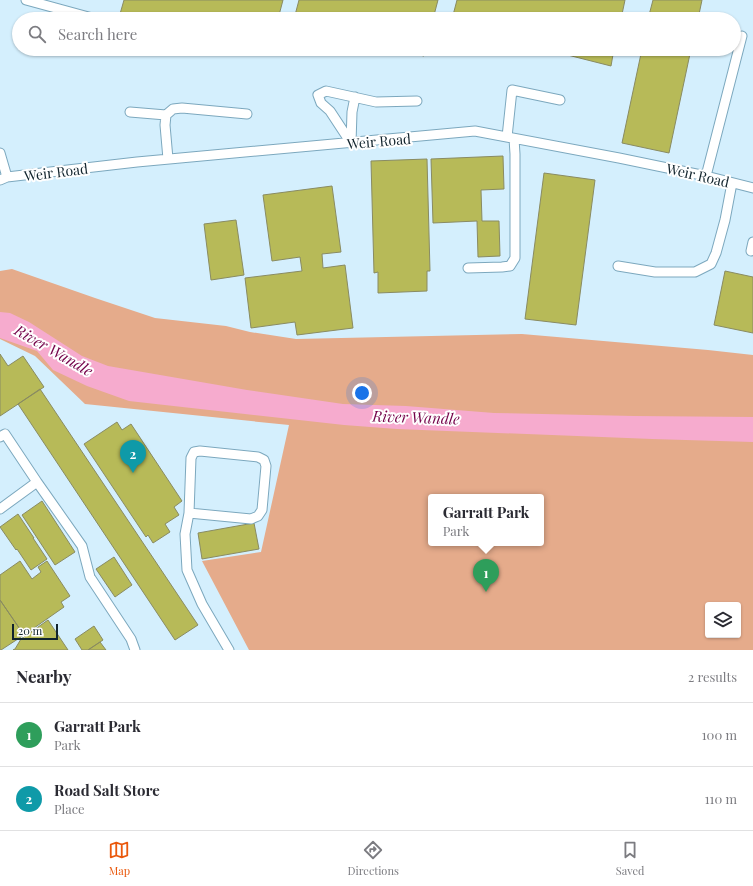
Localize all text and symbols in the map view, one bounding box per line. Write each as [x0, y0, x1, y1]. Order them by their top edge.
search box [12, 12, 741, 56]
icon: search [26, 23, 48, 45]
text: Search here [58, 24, 137, 44]
street label: Weir Road [345, 129, 412, 153]
street label: Weir Road [664, 158, 731, 191]
street label: Weir Road [22, 159, 89, 185]
water label: River Wandle [10, 319, 97, 381]
your location [352, 383, 372, 403]
water label: River Wandle [371, 405, 460, 429]
pin: 2 [120, 440, 146, 473]
popup [428, 494, 544, 546]
text: Garratt Park [443, 502, 529, 522]
text: Park [443, 522, 469, 539]
pin: 1 [473, 559, 499, 592]
map controls [705, 602, 741, 638]
button: layers [705, 602, 741, 638]
scale bar [12, 622, 58, 641]
text: 20 m [18, 623, 42, 638]
text: Nearby [16, 665, 71, 687]
text: 2 results [688, 668, 737, 685]
text: Garratt Park [54, 716, 141, 736]
text: 1 [27, 726, 31, 743]
text: 100 m [702, 726, 737, 743]
text: Park [54, 736, 81, 753]
text: Road Salt Store [54, 780, 160, 800]
text: 2 [26, 790, 32, 807]
text: 110 m [705, 790, 737, 807]
text: Place [54, 800, 85, 817]
tab: Map [108, 839, 130, 878]
tab: Directions [347, 839, 399, 878]
tab: Saved [616, 839, 644, 878]

